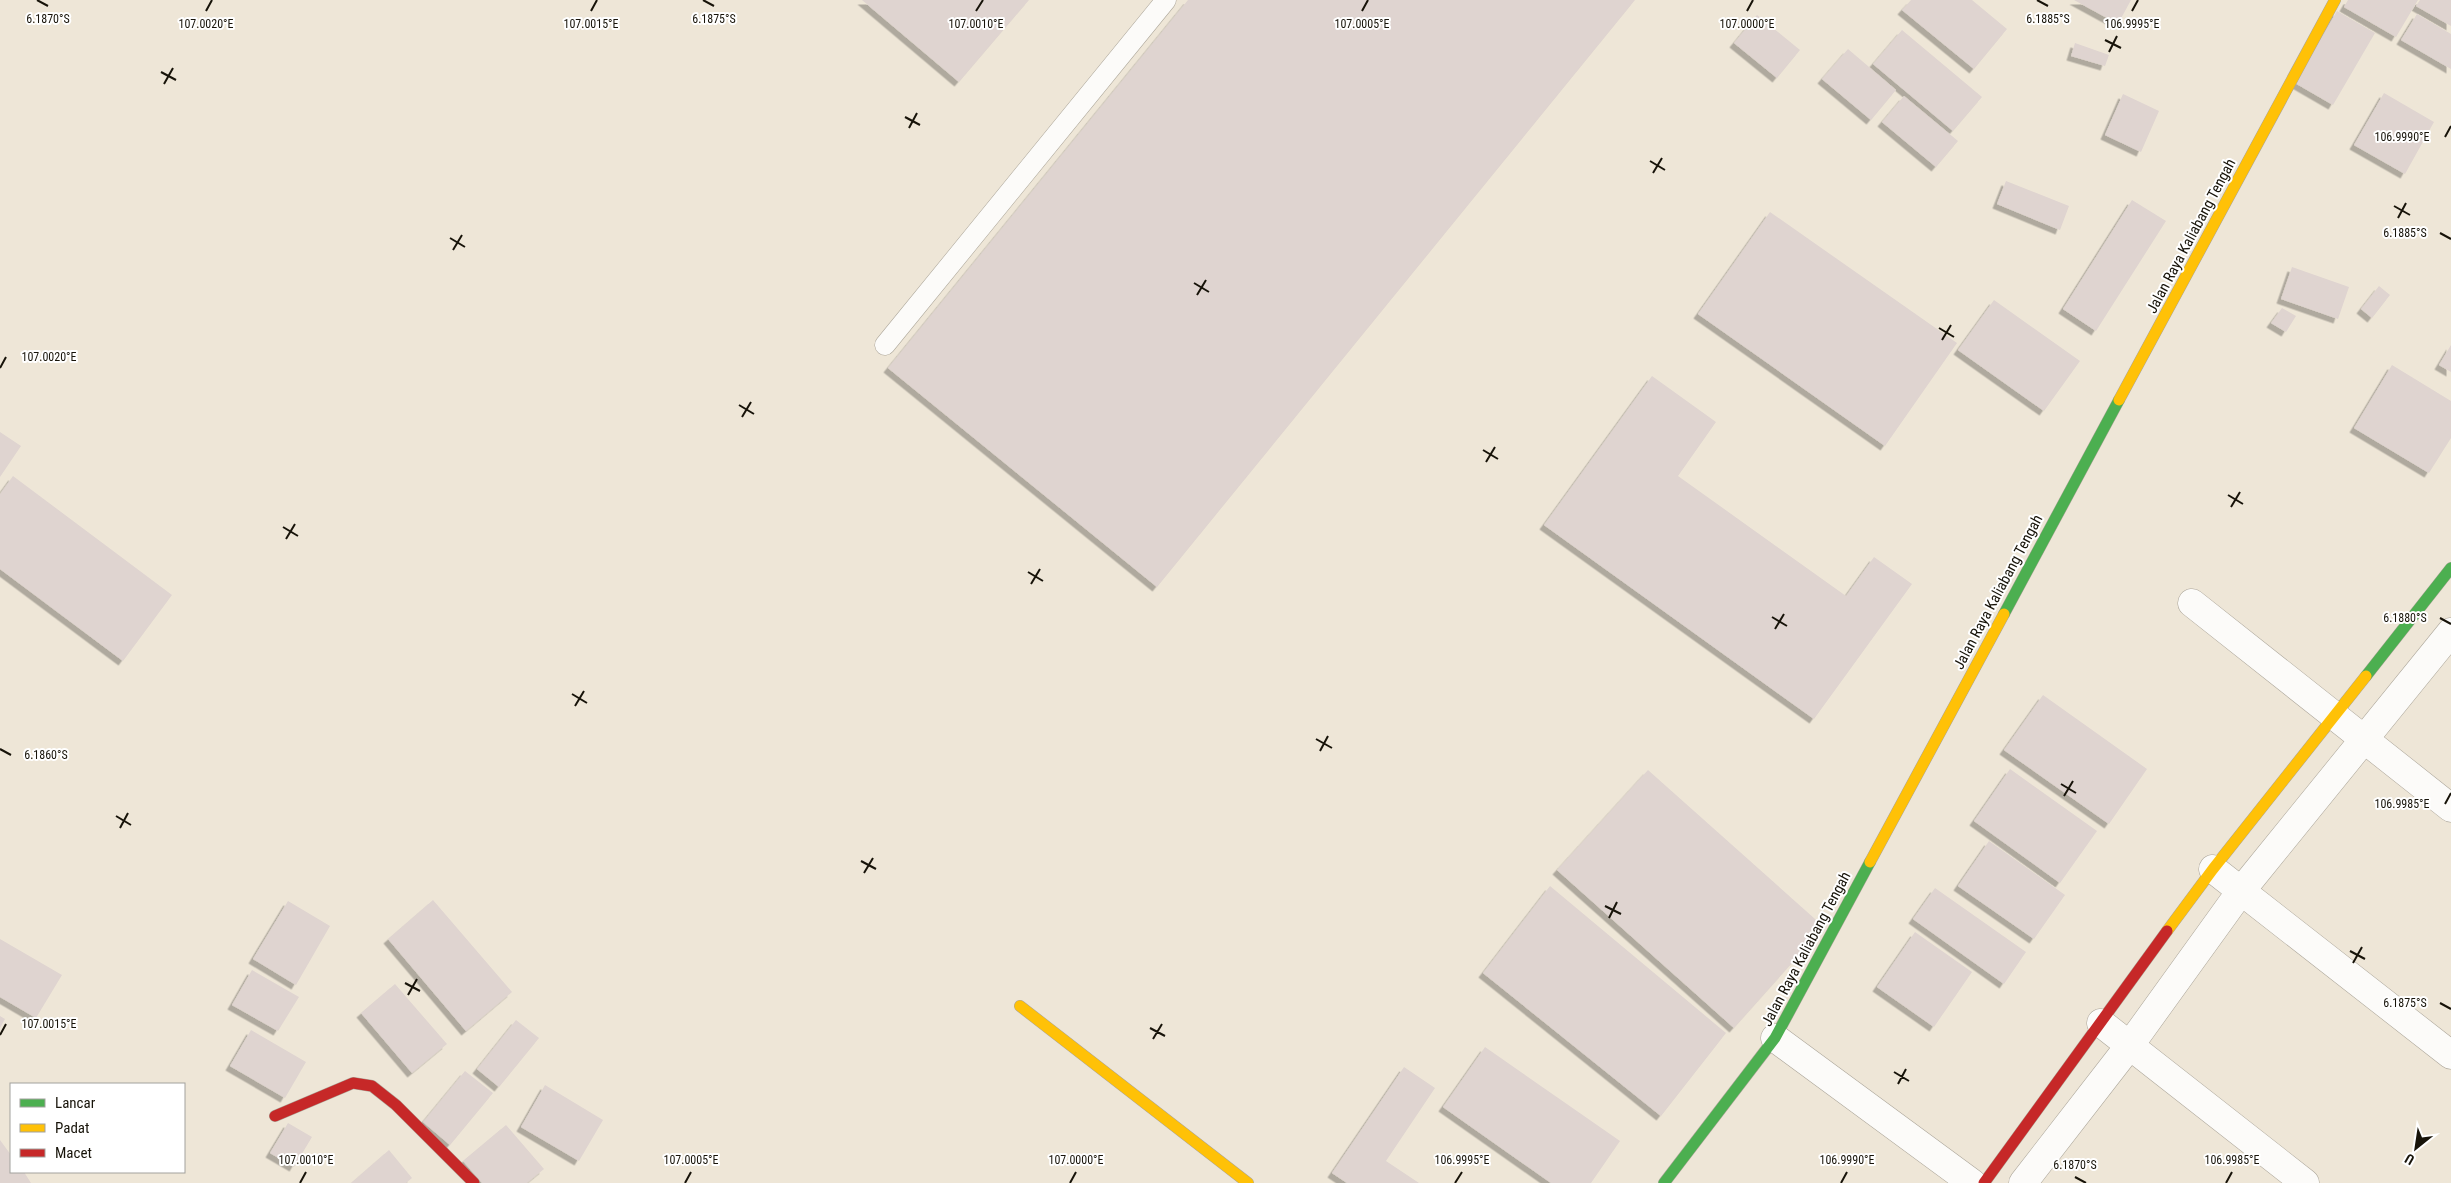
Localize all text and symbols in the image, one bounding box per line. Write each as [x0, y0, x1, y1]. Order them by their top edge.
text: 6.1870°S [26, 12, 70, 26]
text: 6.1875°S [692, 12, 736, 26]
text: 6.1885°S [2026, 12, 2070, 26]
text: 107.0020°E [178, 17, 234, 31]
text: 107.0015°E [563, 17, 619, 31]
text: 107.0010°E [948, 17, 1004, 31]
text: 107.0005°E [1334, 17, 1390, 31]
text: 107.0000°E [1719, 17, 1775, 31]
text: 106.9995°E [2104, 17, 2160, 31]
text: 106.9990°E [2374, 130, 2430, 144]
street label: Jalan Raya Kaliabang Tengah [2143, 156, 2239, 316]
text: 6.1885°S [2383, 226, 2427, 240]
text: 107.0020°E [21, 350, 77, 364]
street label: Jalan Raya Kaliabang Tengah [1950, 512, 2046, 672]
text: 6.1880°S [2383, 611, 2427, 625]
text: 6.1860°S [24, 748, 68, 762]
text: 106.9985°E [2374, 797, 2430, 811]
street label: Jalan Raya Kaliabang Tengah [1758, 869, 1854, 1029]
text: 6.1875°S [2383, 996, 2427, 1010]
text: 107.0015°E [21, 1017, 77, 1031]
legend [10, 1083, 185, 1173]
text: Lancar [55, 1094, 96, 1112]
text: Padat [55, 1119, 89, 1137]
north arrow [2391, 1123, 2441, 1173]
text: Macet [55, 1144, 92, 1162]
text: U [2402, 1150, 2417, 1168]
text: 107.0010°E [278, 1153, 334, 1167]
text: 107.0005°E [663, 1153, 719, 1167]
text: 107.0000°E [1048, 1153, 1104, 1167]
text: 106.9995°E [1434, 1153, 1490, 1167]
text: 106.9990°E [1819, 1153, 1875, 1167]
text: 106.9985°E [2204, 1153, 2260, 1167]
text: 6.1870°S [2053, 1158, 2097, 1172]

